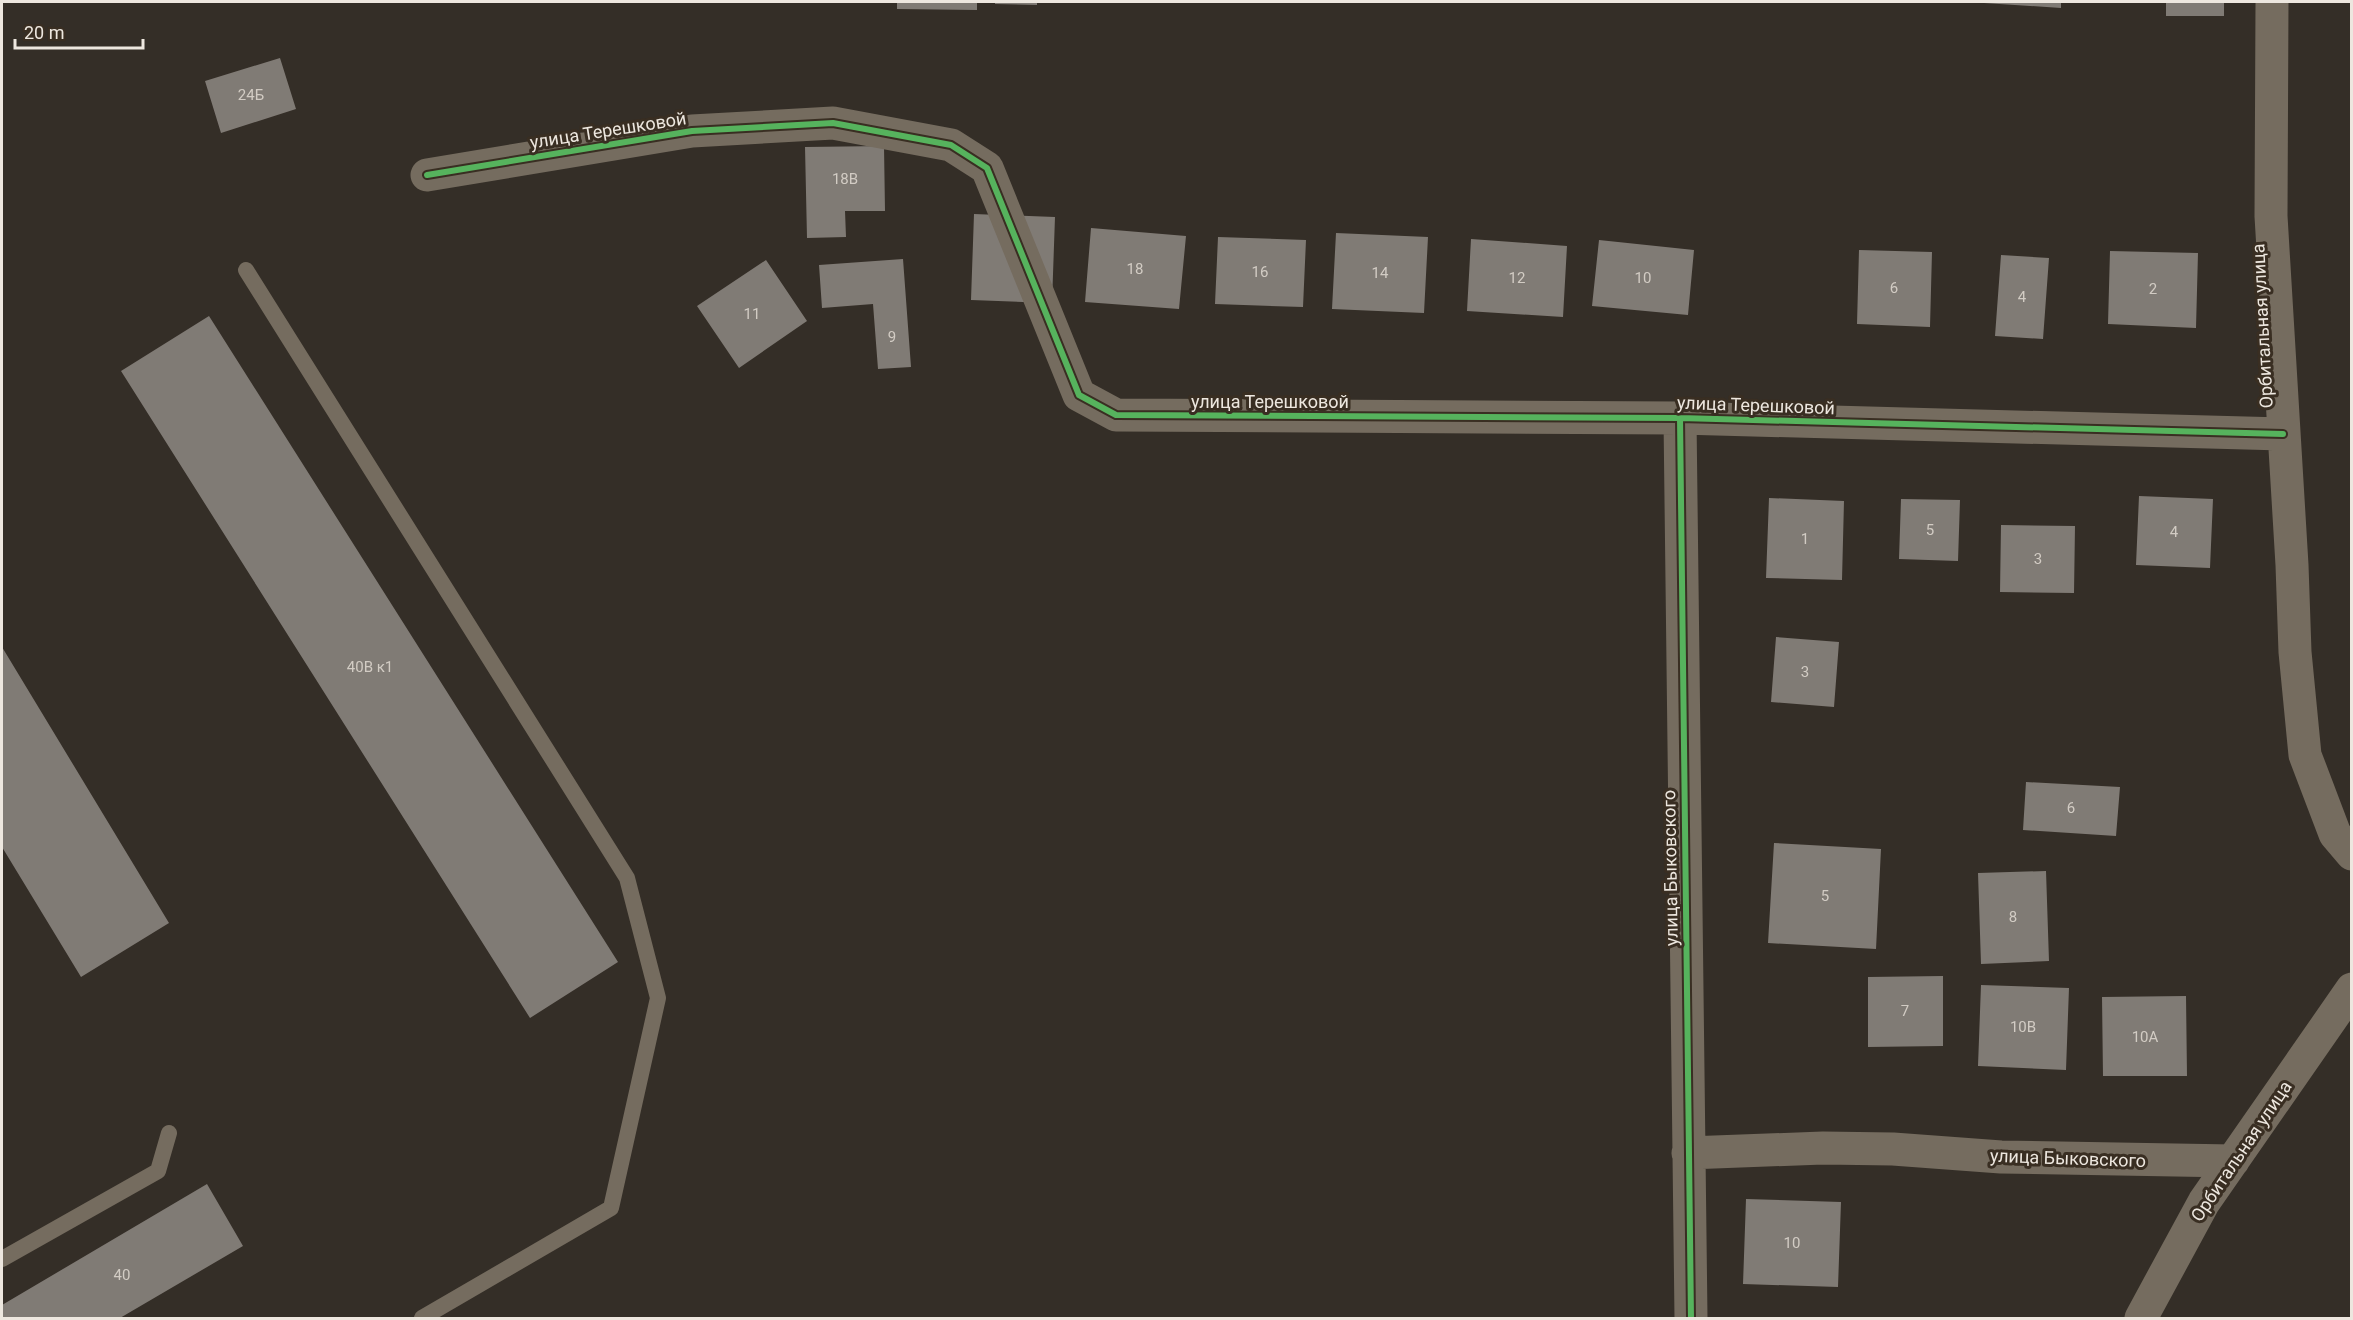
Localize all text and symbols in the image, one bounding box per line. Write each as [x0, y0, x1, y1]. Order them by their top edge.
scale bar [15, 12, 142, 50]
text: 20 m [24, 22, 64, 43]
house number: 24Б [238, 86, 264, 104]
street label: улица Терешковой [528, 107, 688, 153]
house number: 18В [832, 170, 858, 188]
street label: Орбитальная улица [2247, 243, 2277, 409]
house number: 18 [1127, 260, 1143, 278]
house number: 16 [1252, 263, 1268, 281]
house number: 14 [1372, 264, 1389, 282]
house number: 12 [1509, 269, 1525, 287]
house number: 10 [1635, 269, 1651, 287]
house number: 6 [1890, 279, 1898, 297]
house number: 2 [2149, 280, 2157, 298]
house number: 4 [2018, 288, 2027, 306]
house number: 11 [744, 305, 760, 323]
house number: 9 [888, 328, 896, 346]
street label: улица Терешковой [1191, 391, 1349, 412]
street label: улица Терешковой [1677, 392, 1835, 418]
house number: 5 [1926, 521, 1934, 539]
house number: 4 [2170, 523, 2179, 541]
house number: 1 [1801, 530, 1809, 548]
house number: 3 [2034, 550, 2042, 568]
house number: 40В к1 [347, 658, 393, 676]
house number: 3 [1801, 663, 1809, 681]
street label: улица Быковского [1658, 790, 1682, 946]
house number: 6 [2067, 799, 2075, 817]
house number: 5 [1821, 887, 1829, 905]
house number: 8 [2009, 908, 2017, 926]
house number: 7 [1901, 1002, 1909, 1020]
house number: 10В [2010, 1018, 2036, 1036]
house number: 10А [2132, 1028, 2159, 1046]
street label: Орбитальная улица [2186, 1077, 2296, 1225]
street label: улица Быковского [1990, 1145, 2146, 1171]
house number: 10 [1784, 1234, 1800, 1252]
house number: 40 [114, 1266, 130, 1284]

